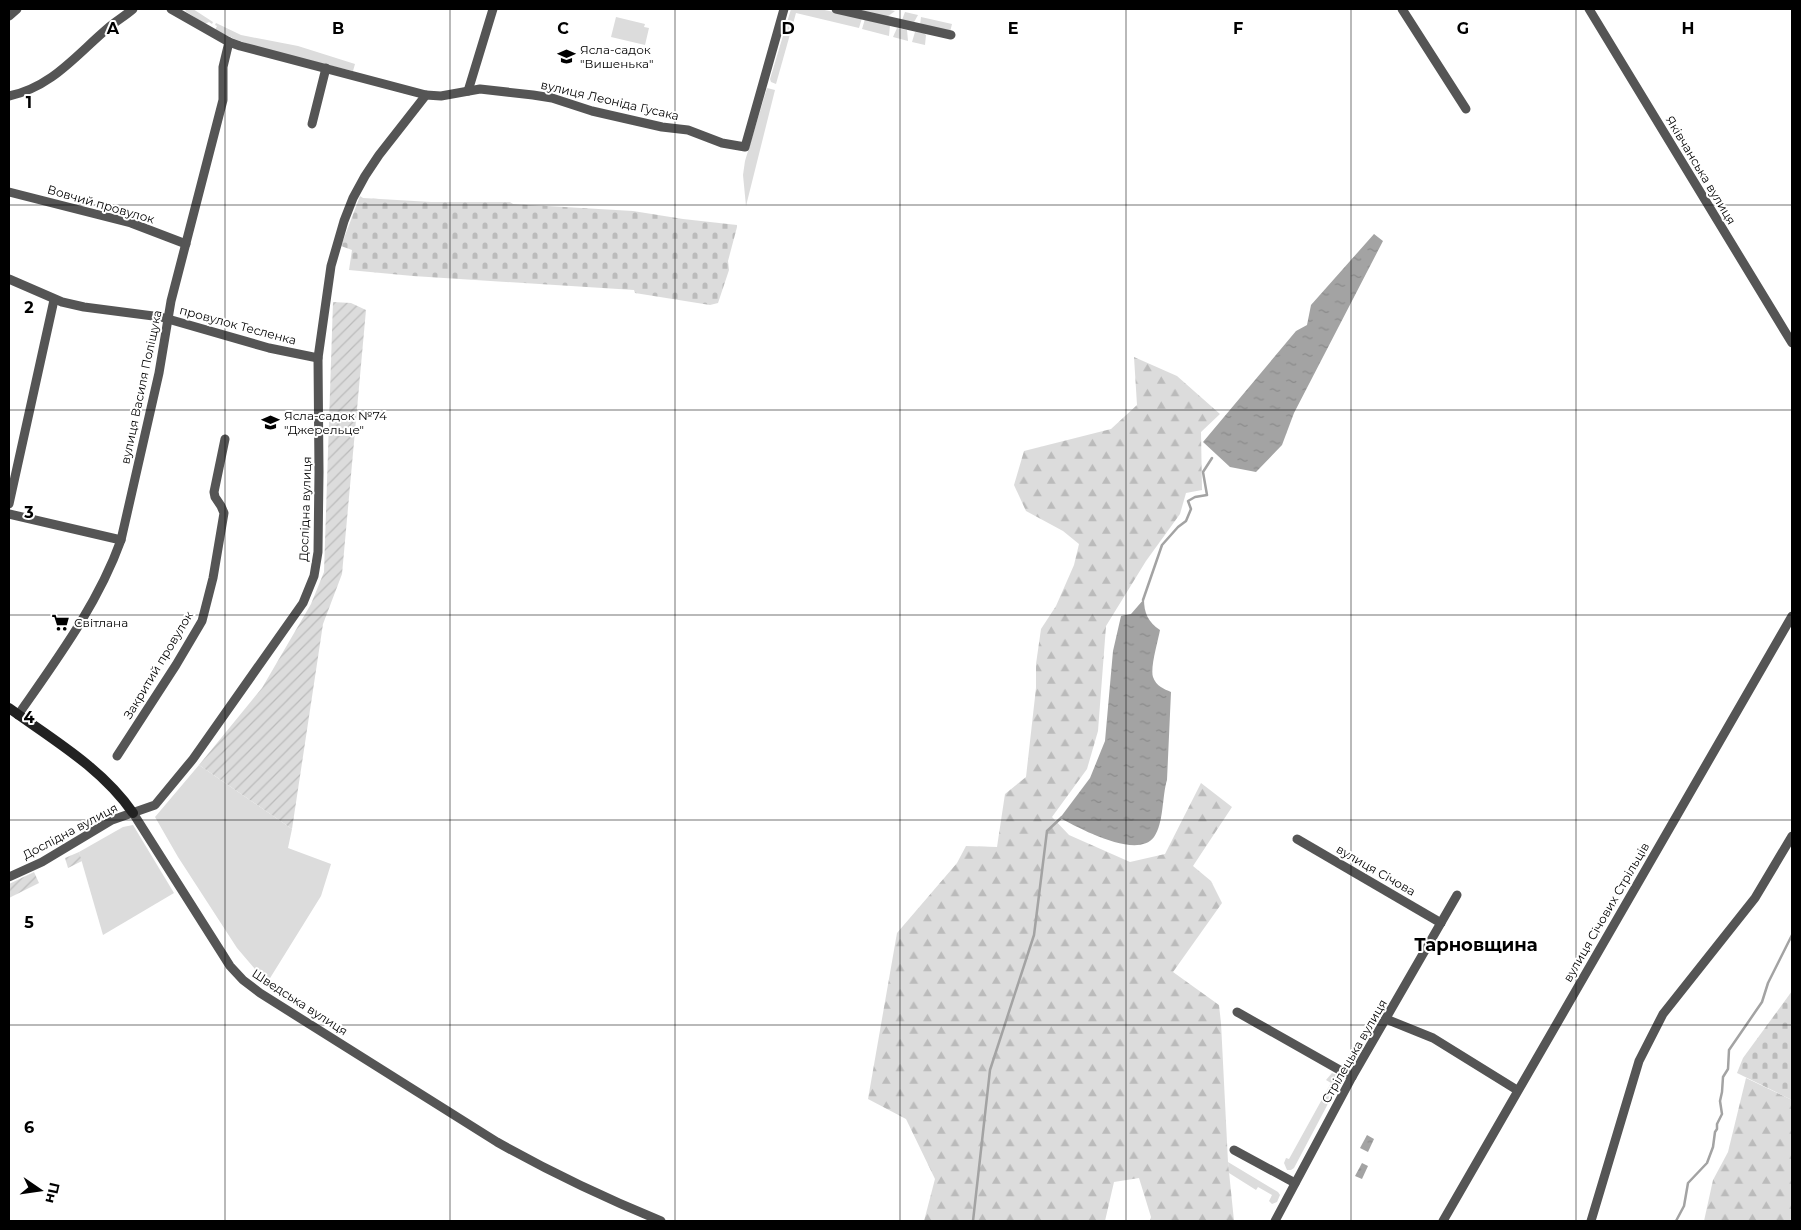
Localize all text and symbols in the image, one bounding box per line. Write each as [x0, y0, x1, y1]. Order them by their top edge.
text: A [106, 19, 120, 38]
text: B [332, 19, 344, 38]
text: C [557, 19, 569, 38]
text: D [781, 19, 795, 38]
text: E [1008, 19, 1018, 38]
text: F [1233, 19, 1243, 38]
text: G [1457, 19, 1469, 38]
text: H [1682, 19, 1694, 38]
place label: Ясла-садок "Вишенька" [580, 42, 653, 71]
school or university icon: Ясла-садок "Вишенька" [556, 46, 576, 66]
street label: вулиця Леоніда Гусака [539, 77, 681, 123]
text: 1 [26, 93, 32, 112]
street label: Яківчанська вулиця [1663, 113, 1739, 227]
street label: Вовчий провулок [46, 182, 156, 226]
text: 2 [24, 298, 34, 317]
street label: провулок Тесленка [178, 302, 298, 348]
street label: вулиця Василя Поліщука [117, 309, 165, 465]
place label: Ясла-садок №74 "Джерельце" [284, 408, 387, 437]
school or university icon: Ясла-садок №74 "Джерельце" [260, 412, 280, 432]
street label: Дослідна вулиця [296, 456, 314, 562]
text: 3 [23, 503, 34, 522]
street label: Закритий провулок [120, 608, 196, 722]
supermarket icon: Світлана [50, 612, 70, 632]
place label: Світлана [74, 615, 128, 630]
text: 4 [23, 708, 35, 727]
street label: Дослідна вулиця [20, 800, 120, 862]
street label: вулиця Січових Стрільців [1560, 840, 1652, 984]
street label: вулиця Січова [1334, 841, 1418, 899]
text: 5 [24, 913, 34, 932]
district label: Тарновщина [1414, 934, 1538, 956]
street label: Шведська вулиця [249, 965, 351, 1039]
street label: Стрілецька вулиця [1318, 996, 1390, 1106]
text: 6 [24, 1118, 34, 1137]
north arrow [15, 1165, 65, 1215]
text: Пн [42, 1181, 64, 1205]

